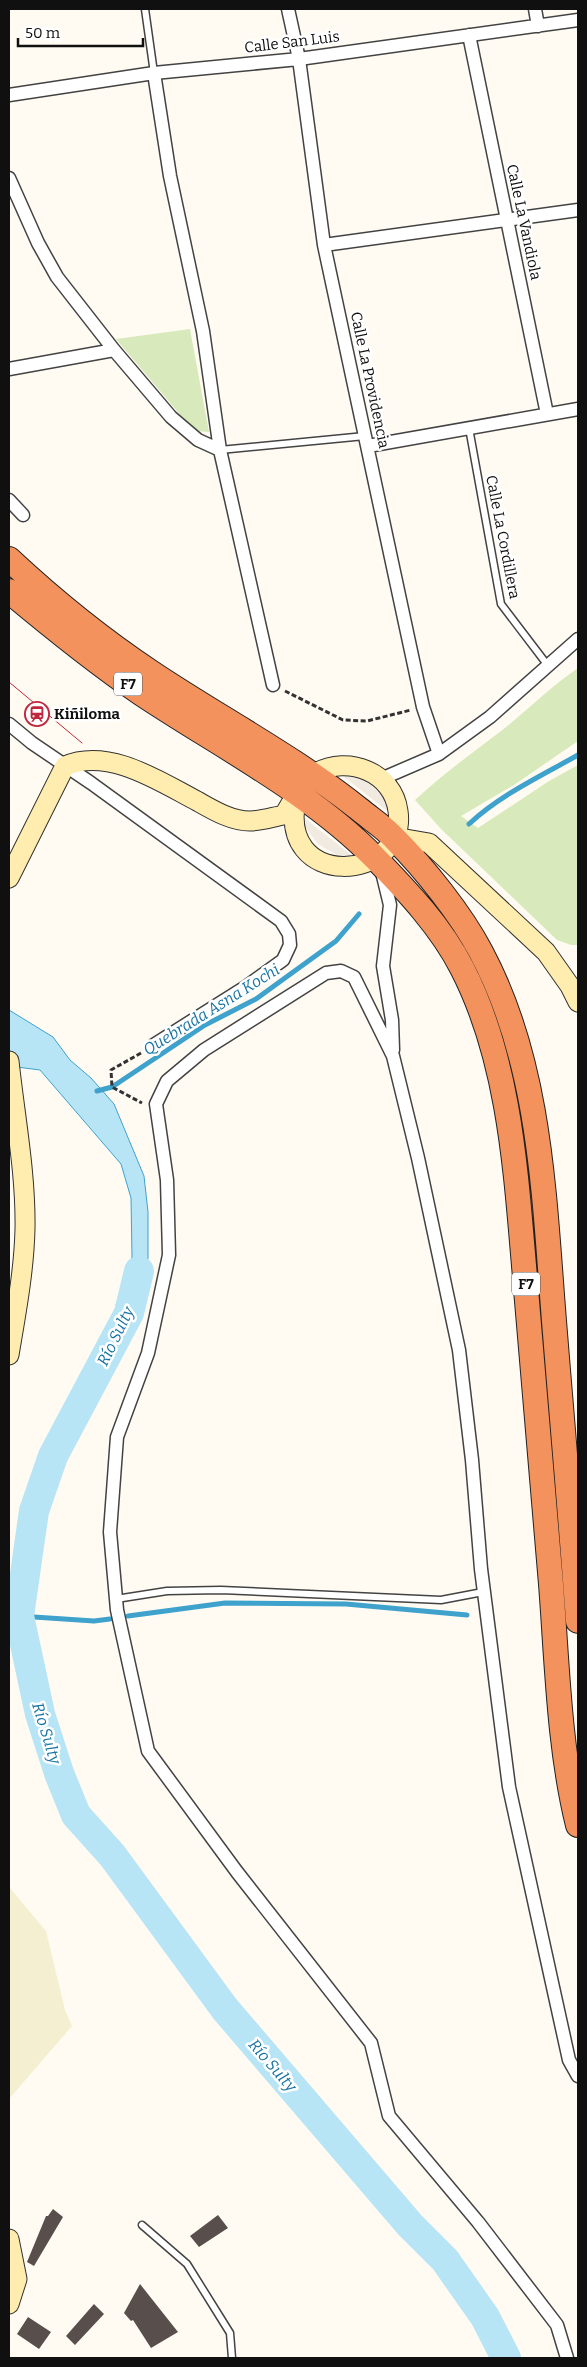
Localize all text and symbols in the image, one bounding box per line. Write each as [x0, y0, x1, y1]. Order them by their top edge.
scale bar [18, 15, 142, 47]
text: 50 m [25, 24, 61, 42]
street label: Calle San Luis [243, 27, 341, 57]
street label: Calle La Vandiola [503, 162, 545, 282]
street label: Calle La Providencia [347, 310, 393, 450]
street label: Calle La Cordillera [482, 474, 524, 600]
road number: F7 [114, 672, 142, 696]
station icon: Kiñiloma [24, 701, 50, 727]
place label: Kiñiloma [54, 705, 120, 723]
water label: Quebrada Asna Kochi [140, 960, 283, 1059]
road number: F7 [512, 1272, 540, 1296]
water label: Río Sulty [93, 1303, 138, 1369]
water label: Río Sulty [28, 1700, 65, 1767]
water label: Río Sulty [245, 2035, 301, 2096]

